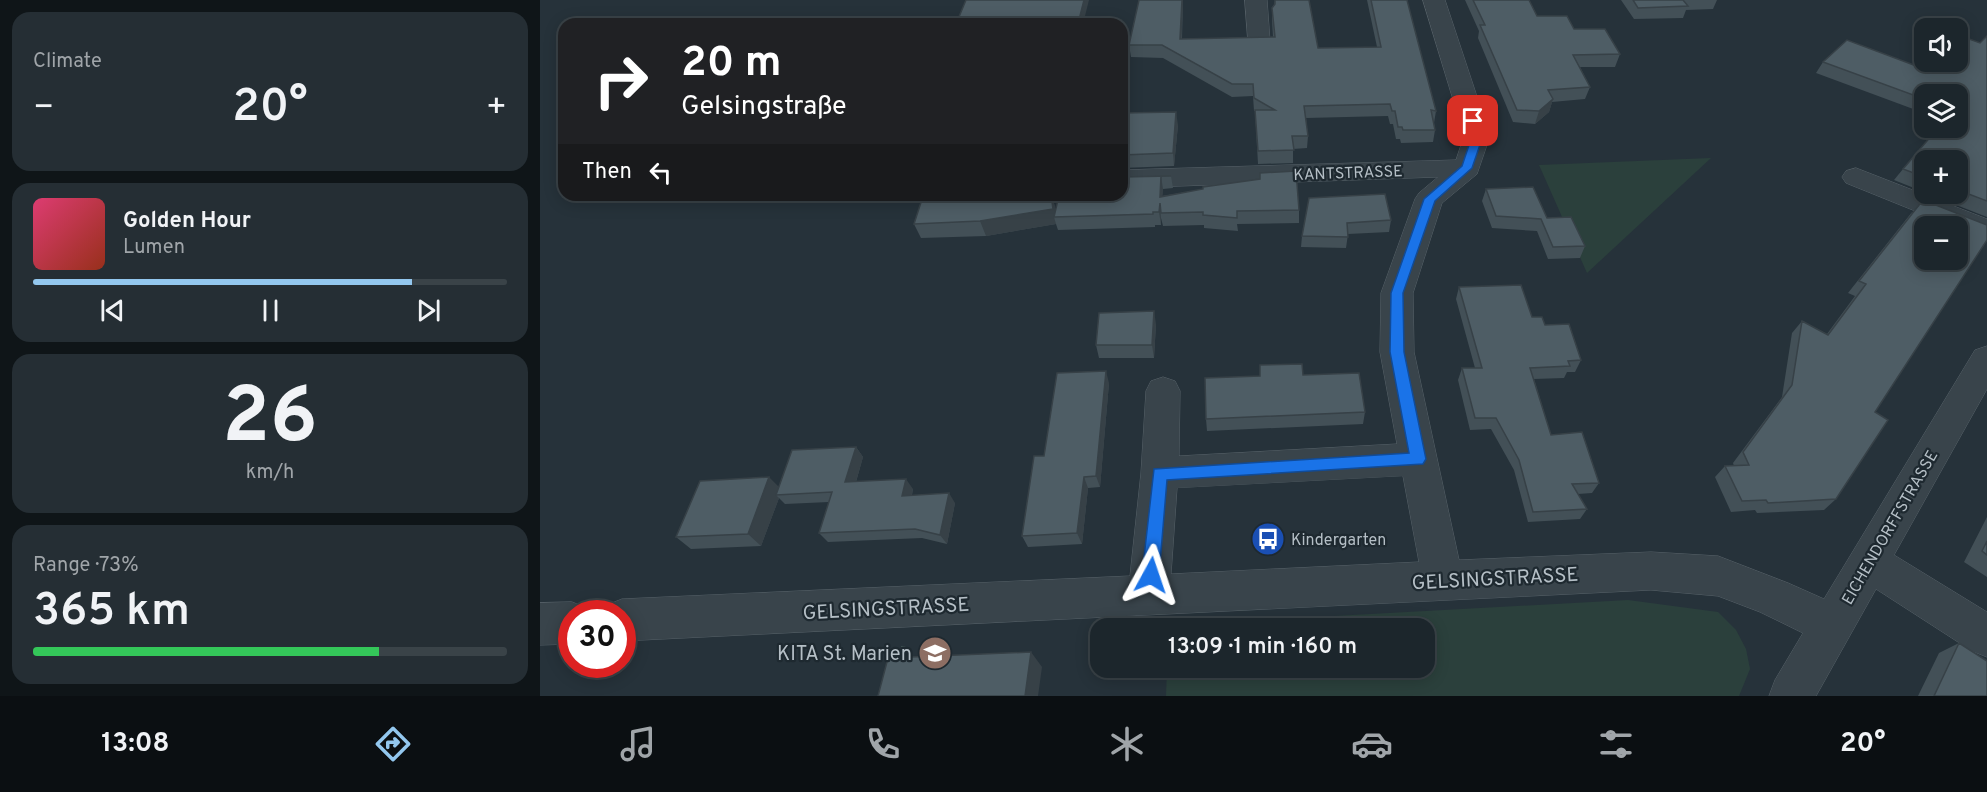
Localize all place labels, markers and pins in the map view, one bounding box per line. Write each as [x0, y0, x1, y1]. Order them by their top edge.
pin [1447, 95, 1498, 146]
bus stop icon: Kindergarten [1250, 521, 1286, 557]
place label: Kindergarten [1291, 531, 1386, 551]
school or university icon: KITA St. Marien [917, 635, 953, 671]
place label: KITA St. Marien [777, 642, 912, 668]

